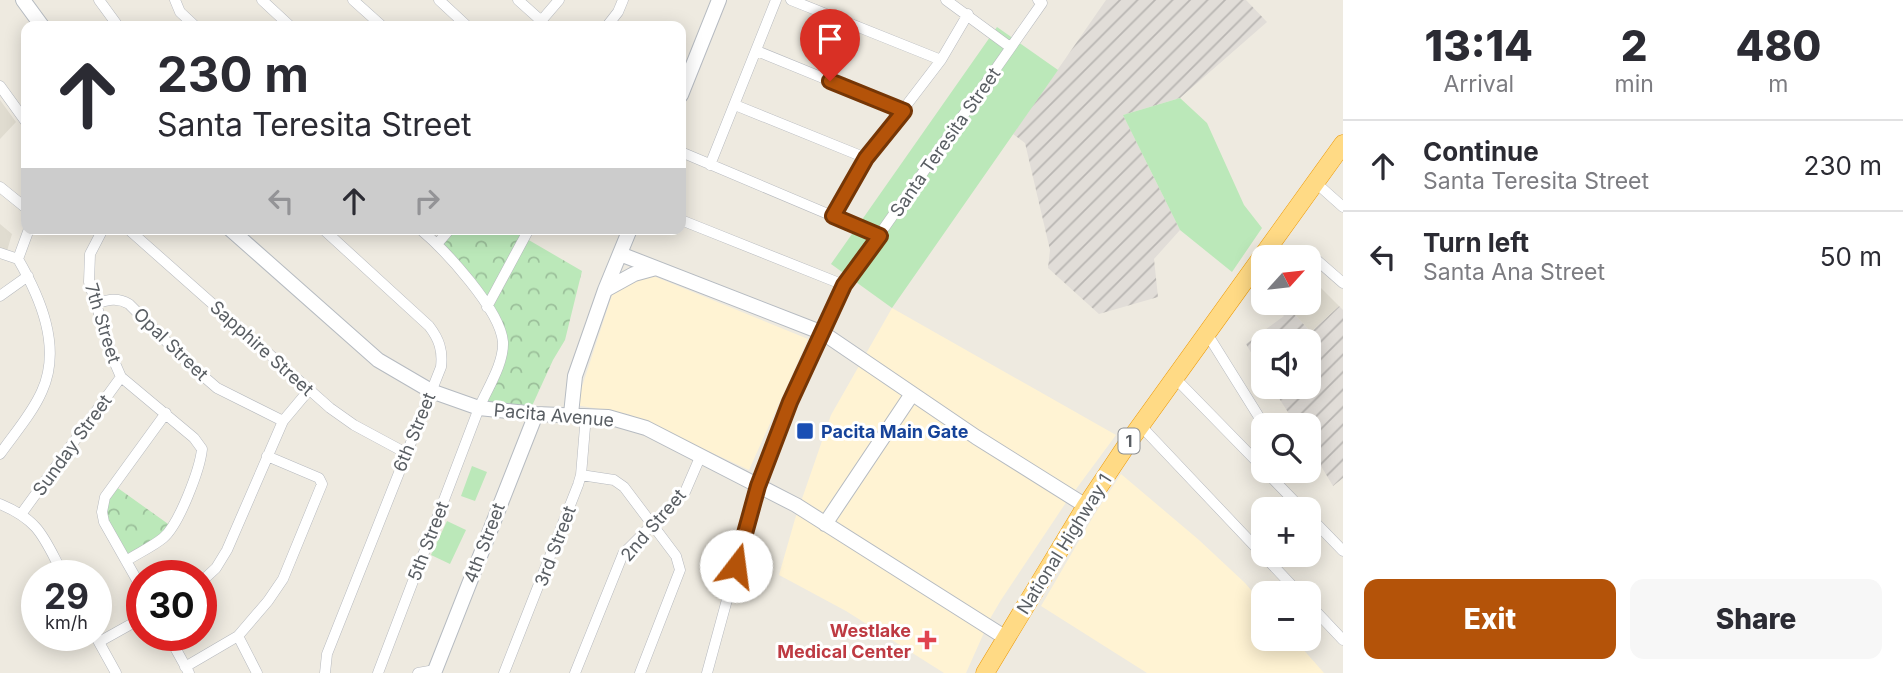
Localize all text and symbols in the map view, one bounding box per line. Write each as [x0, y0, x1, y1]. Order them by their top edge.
pin [800, 9, 860, 81]
icon: arrive [811, 20, 849, 58]
text: 13:14 [1425, 20, 1533, 71]
text: 2 [1621, 20, 1648, 71]
text: 480 [1735, 20, 1821, 71]
text: 230 m [157, 45, 309, 104]
icon: ahead [42, 49, 133, 140]
street label: Santa Teresita Street [886, 63, 1004, 220]
text: Arrival [1443, 70, 1514, 98]
text: min [1615, 70, 1654, 98]
text: m [1768, 70, 1789, 98]
text: Santa Teresita Street [157, 105, 472, 144]
text: Continue [1423, 136, 1539, 167]
icon: ahead [1364, 147, 1402, 185]
text: 230 m [1804, 150, 1882, 181]
text: Santa Teresita Street [1423, 167, 1649, 195]
icon: left [262, 182, 300, 220]
icon: ahead [335, 182, 373, 220]
icon: right [408, 182, 446, 220]
text: Turn left [1423, 227, 1529, 258]
icon: left [1364, 238, 1402, 276]
text: 50 m [1820, 241, 1882, 272]
north arrow [1251, 245, 1321, 315]
map controls [1251, 245, 1321, 651]
text: Santa Ana Street [1423, 258, 1605, 286]
street label: 7th Street [81, 280, 125, 366]
street label: Sapphire Street [206, 296, 318, 400]
street label: Opal Street [129, 303, 213, 385]
button: sound [1251, 329, 1321, 399]
street label: 6th Street [389, 389, 439, 475]
street label: Sunday Street [28, 390, 116, 500]
street label: Pacita Avenue [493, 399, 615, 431]
button: search [1251, 413, 1321, 483]
marker: Pacita Main Gate [795, 421, 815, 441]
place label: Pacita Main Gate [821, 421, 969, 442]
road number: 1 [1118, 428, 1140, 454]
street label: National Highway 1 [1012, 470, 1116, 618]
street label: 2nd Street [616, 485, 690, 565]
button: + [1251, 497, 1321, 567]
street label: 5th Street [403, 498, 453, 584]
street label: 4th Street [459, 500, 509, 586]
street label: 3rd Street [530, 503, 580, 589]
position arrow [699, 529, 773, 603]
speed limit sign: 30 [126, 560, 217, 651]
text: 29 [44, 575, 89, 617]
button: Exit [1364, 579, 1616, 659]
button: Share [1630, 579, 1882, 659]
button: − [1251, 581, 1321, 651]
text: km/h [45, 612, 88, 633]
place label: Westlake Medical Center [777, 620, 911, 662]
marker: Westlake Medical Center [917, 630, 937, 650]

